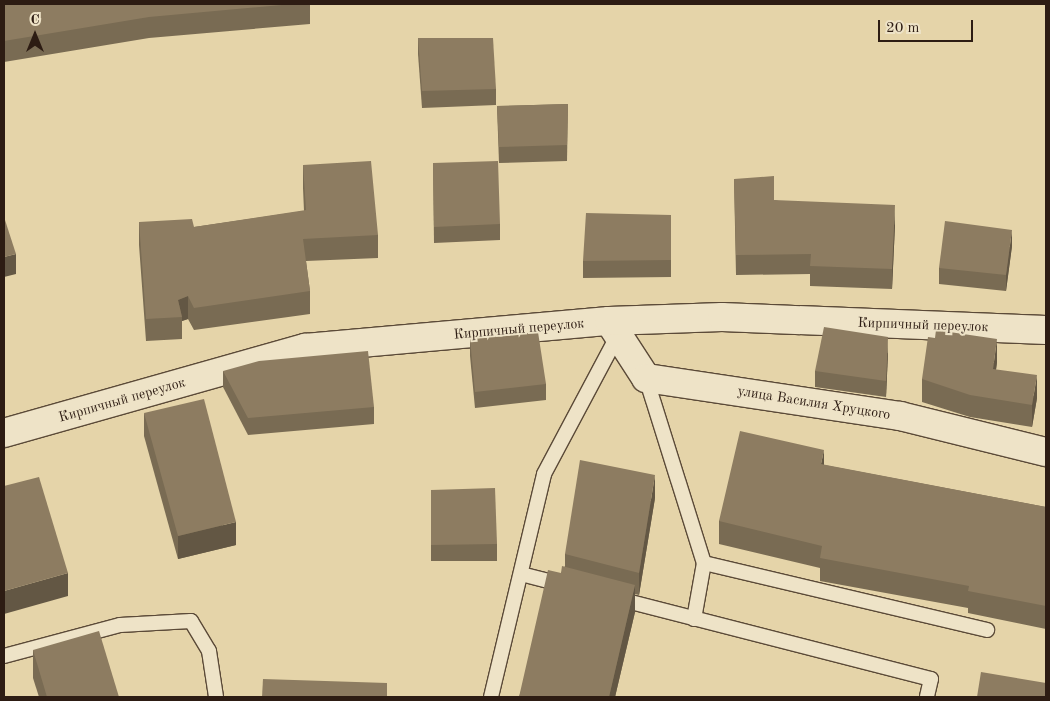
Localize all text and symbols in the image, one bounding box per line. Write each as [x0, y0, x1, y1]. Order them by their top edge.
north arrow [10, 10, 60, 60]
scale bar [880, 10, 975, 42]
text: С [30, 13, 40, 27]
text: 20 m [886, 21, 920, 36]
street label: Кирпичный переулок [857, 314, 989, 336]
street label: Кирпичный переулок [453, 315, 585, 343]
street label: Кирпичный переулок [57, 374, 187, 426]
street label: улица Василия Хруцкого [736, 383, 892, 423]

